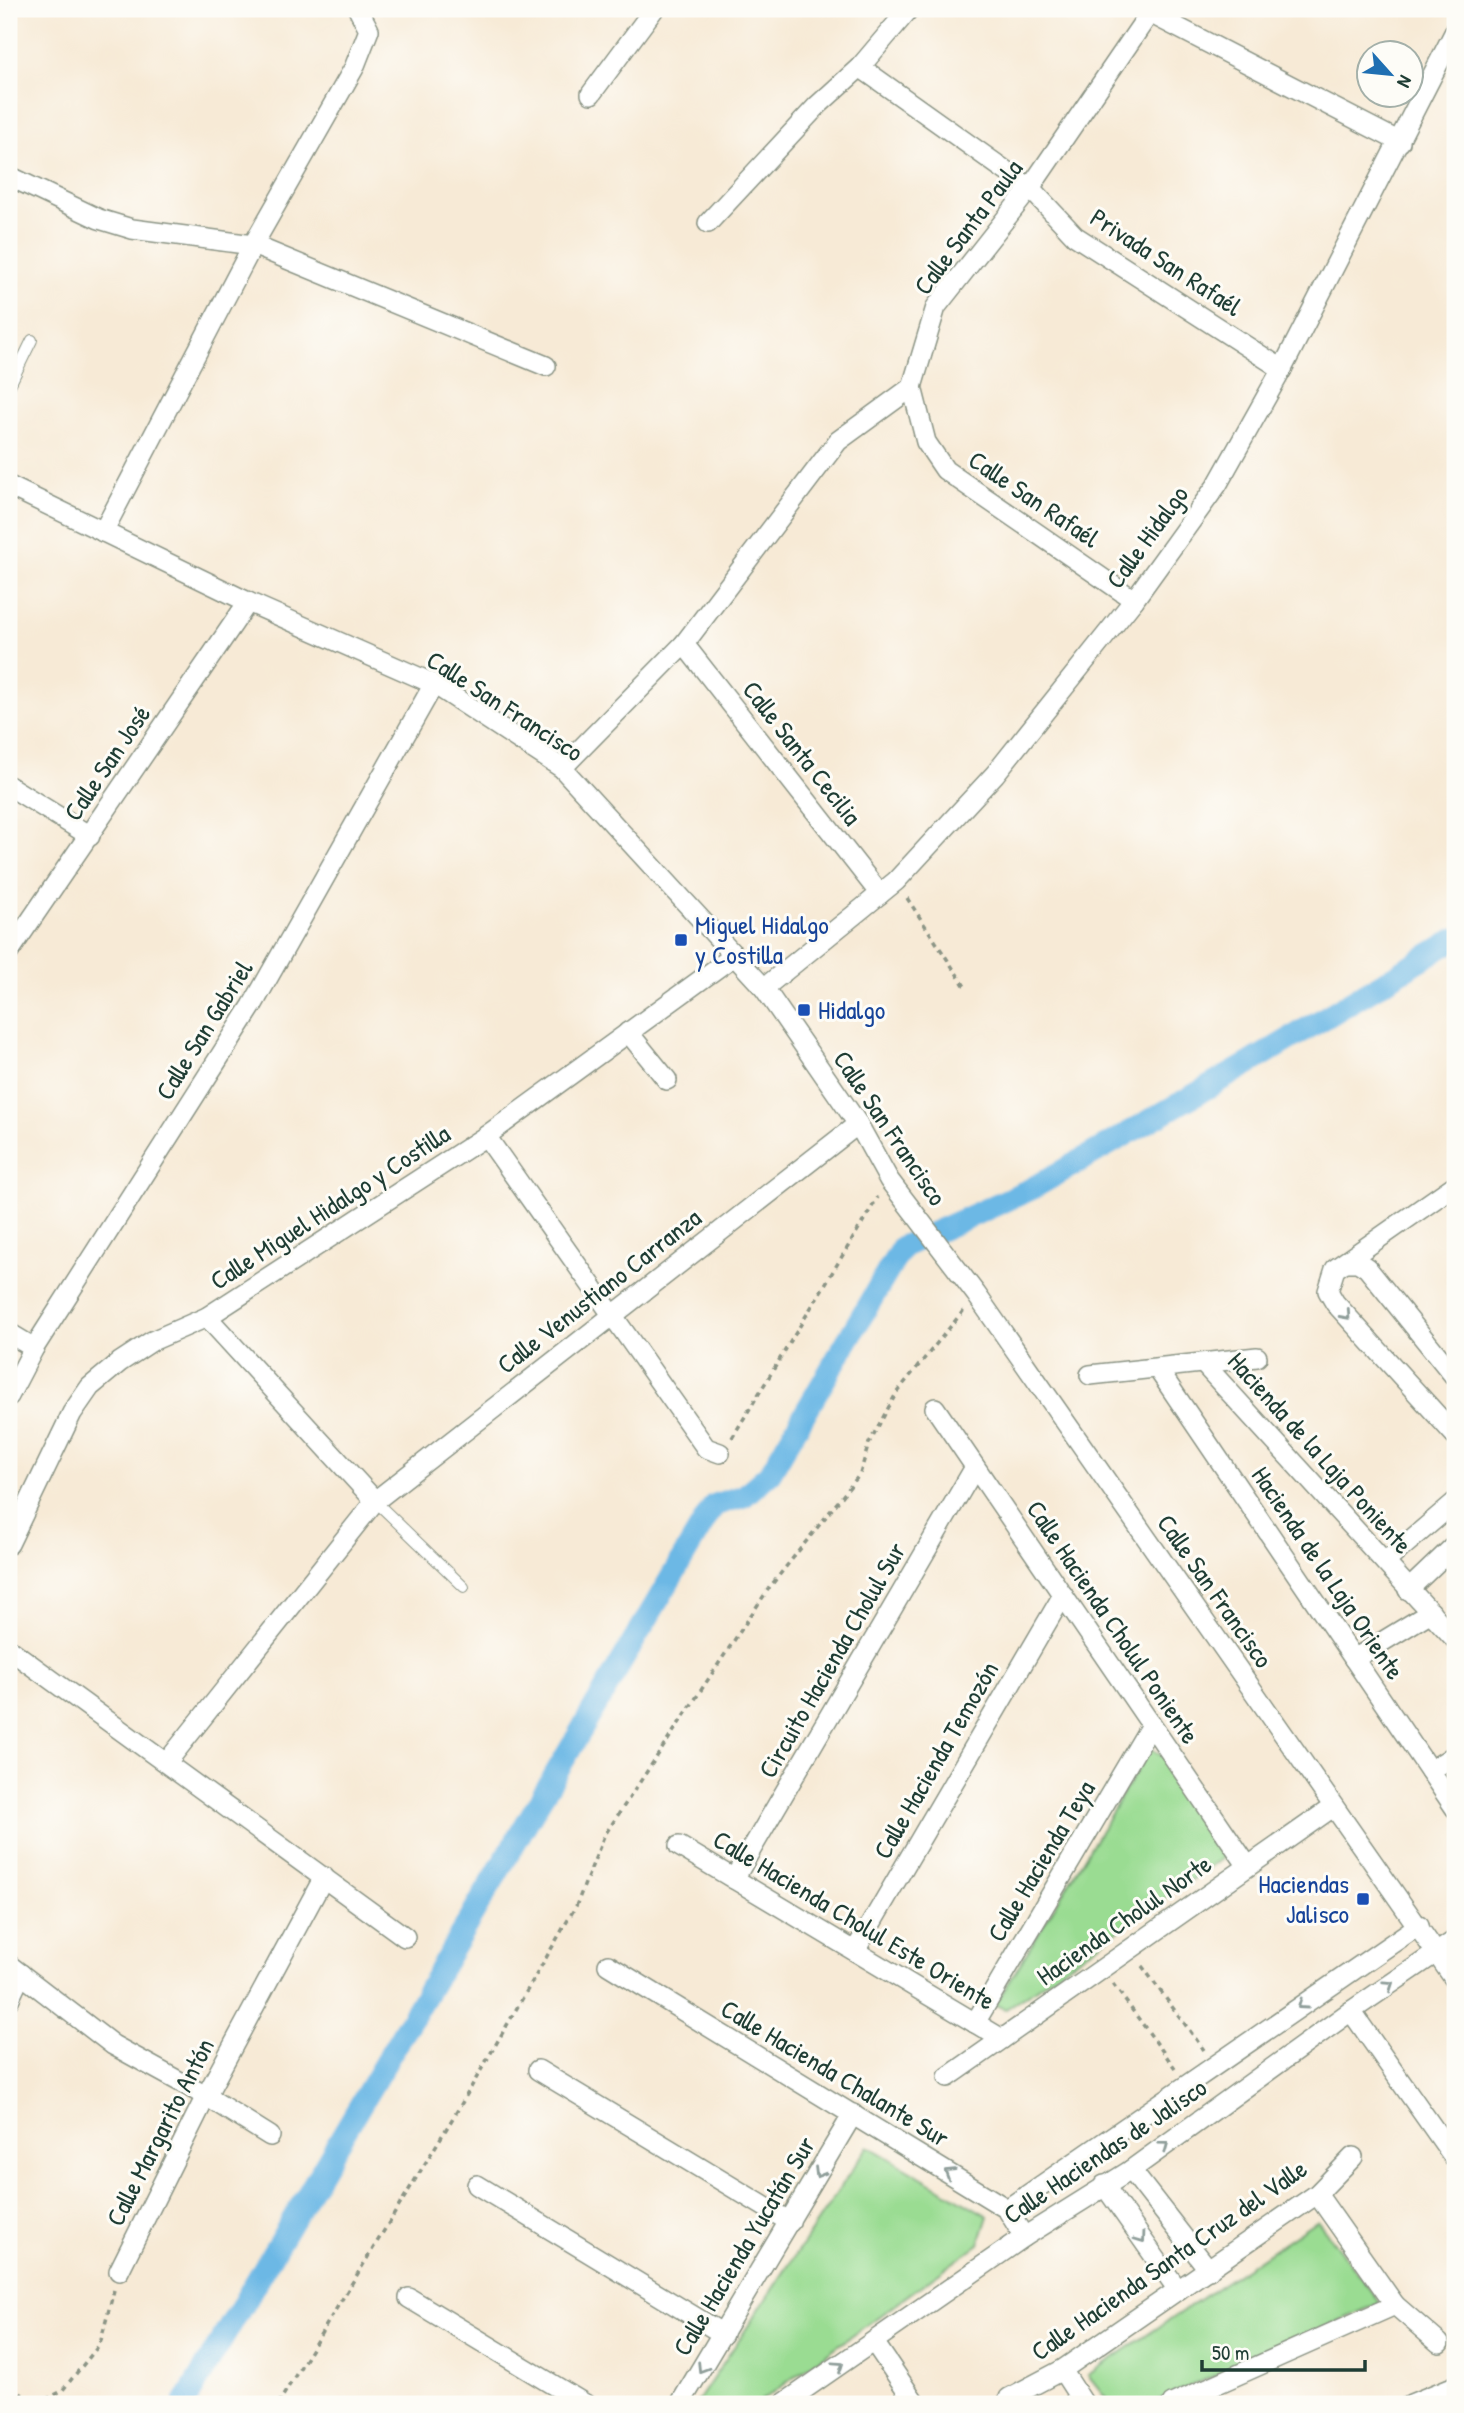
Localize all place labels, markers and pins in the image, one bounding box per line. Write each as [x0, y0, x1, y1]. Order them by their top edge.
place label: Miguel Hidalgo y Costilla [695, 907, 829, 972]
marker: Miguel Hidalgo y Costilla [673, 932, 689, 948]
place label: Hidalgo [818, 992, 885, 1027]
marker: Hidalgo [796, 1002, 812, 1018]
place label: Haciendas Jalisco [1258, 1866, 1349, 1931]
marker: Haciendas Jalisco [1355, 1891, 1371, 1907]

